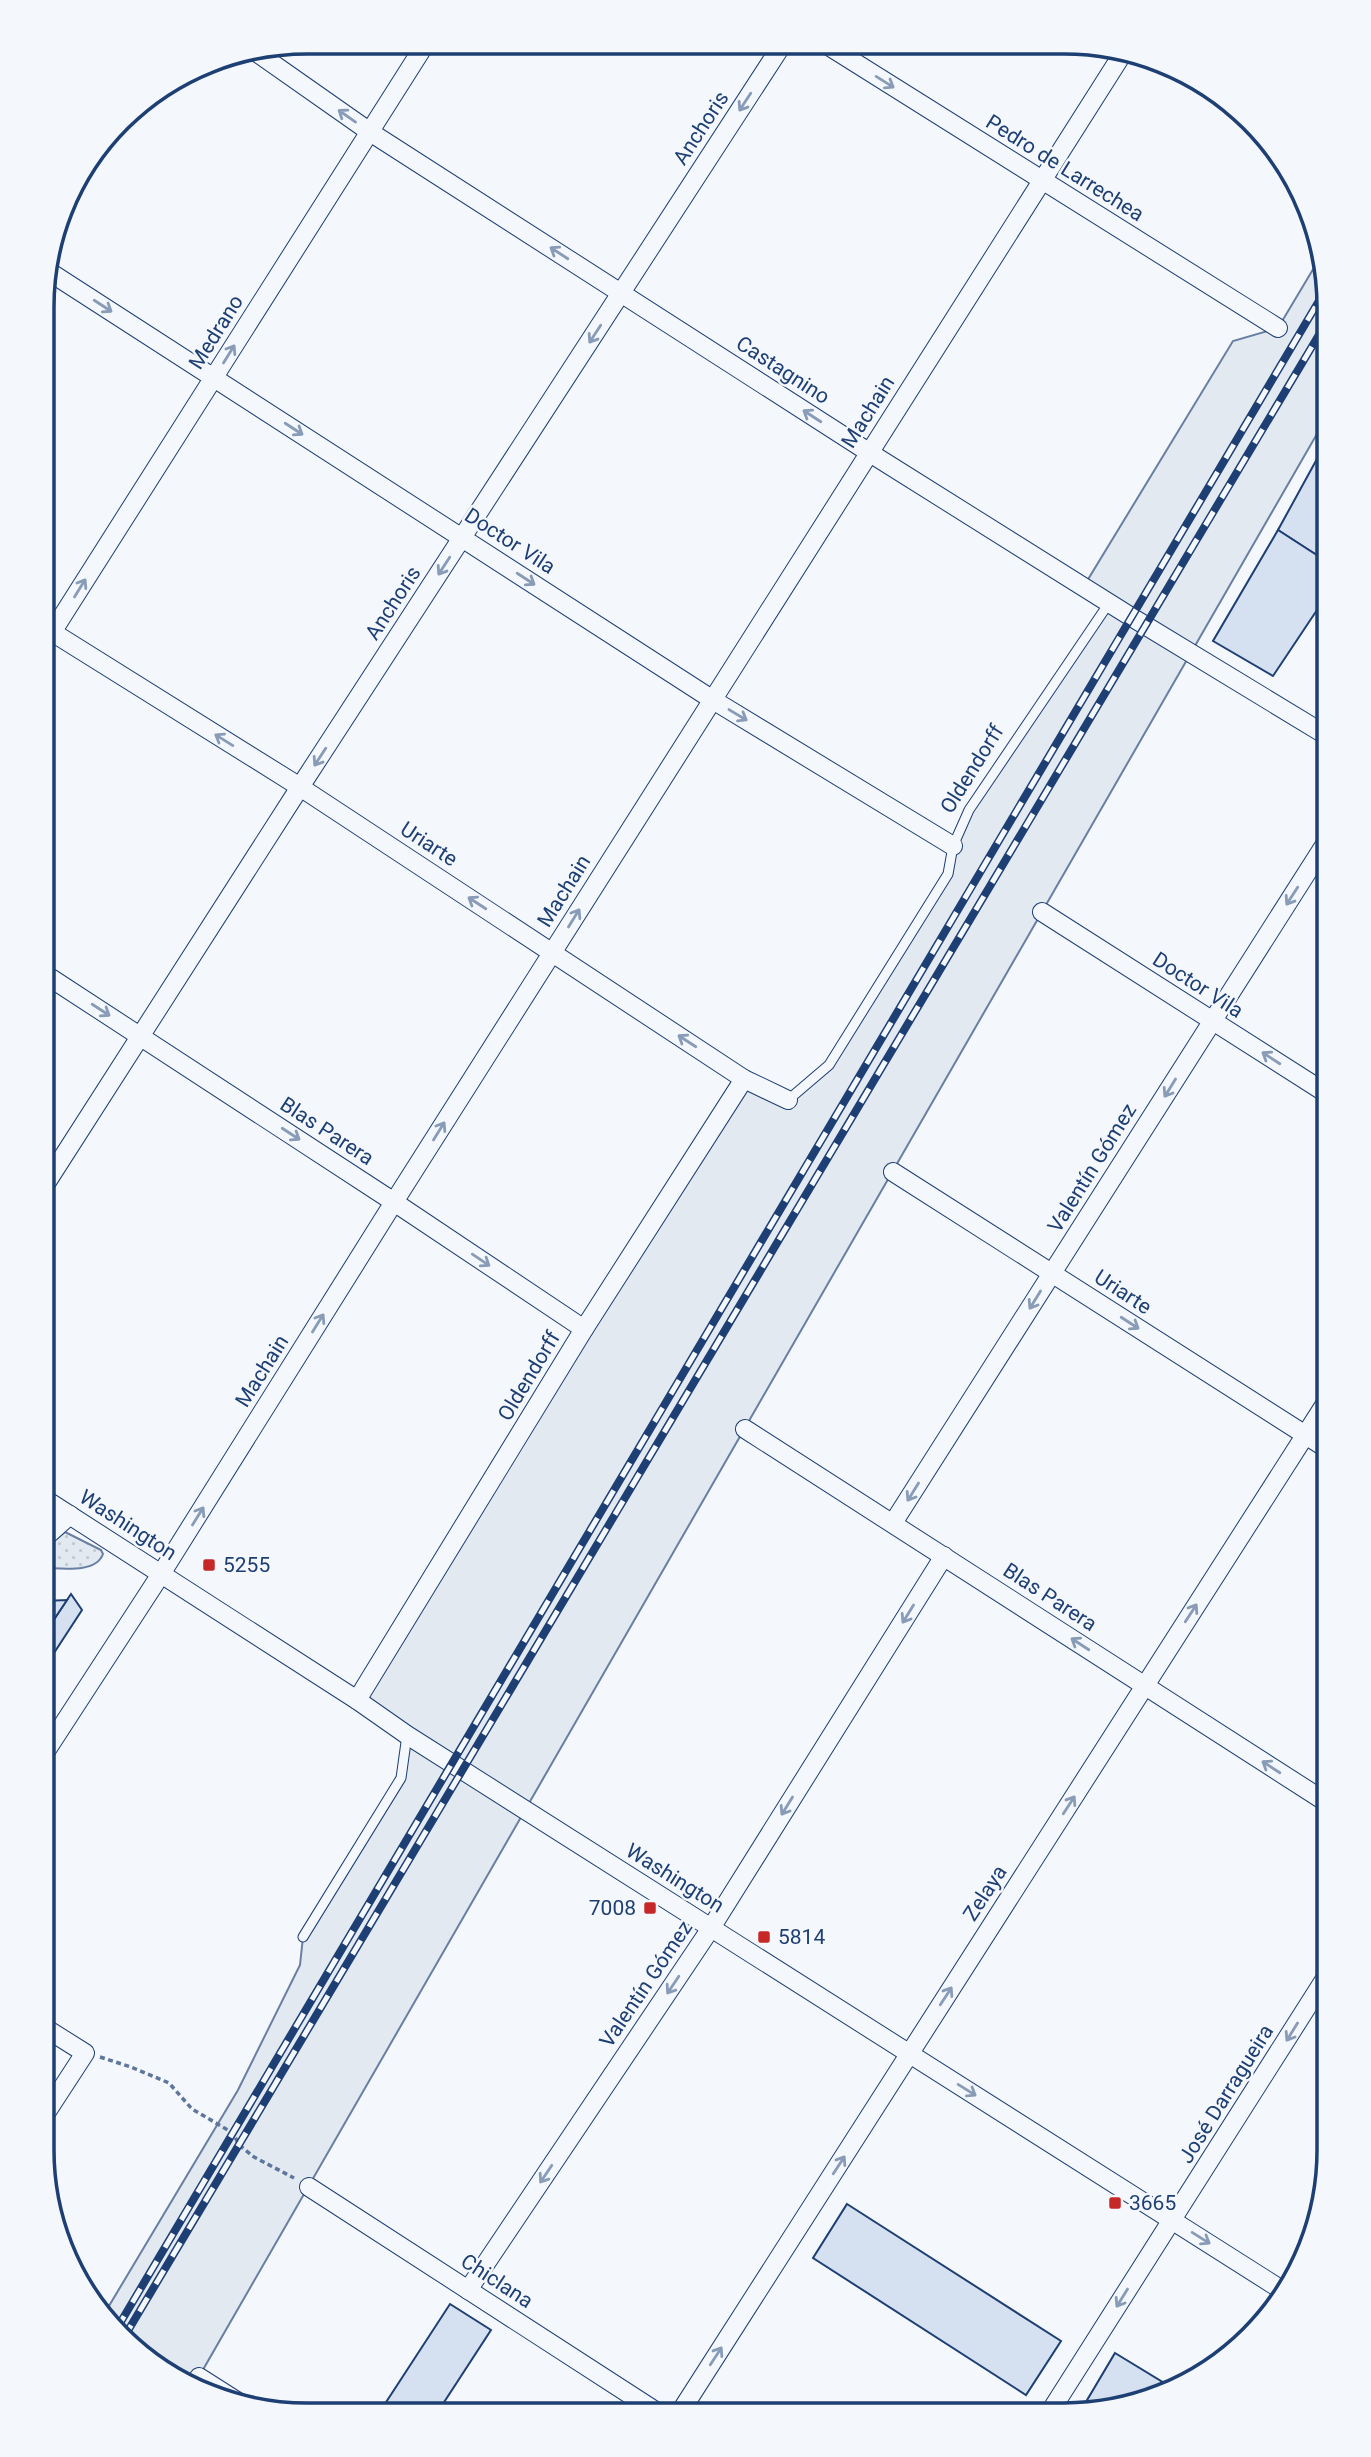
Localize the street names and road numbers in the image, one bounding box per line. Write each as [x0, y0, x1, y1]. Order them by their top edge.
street label: Anchoris [668, 87, 734, 169]
street label: Pedro de Larrechea [982, 110, 1148, 226]
street label: Medrano [184, 290, 248, 374]
street label: Castagnino [732, 331, 834, 409]
street label: Machain [837, 372, 899, 452]
street label: Doctor Vila [460, 503, 560, 579]
street label: Anchoris [360, 562, 426, 644]
street label: Oldendorff [935, 720, 1009, 818]
street label: Uriarte [396, 817, 462, 871]
street label: Machain [533, 851, 595, 931]
street label: Doctor Vila [1148, 947, 1248, 1023]
street label: Blas Parera [276, 1092, 378, 1170]
street label: Valentín Gómez [1043, 1099, 1141, 1237]
street label: Uriarte [1090, 1265, 1156, 1319]
street label: Oldendorff [493, 1326, 565, 1425]
street label: Machain [231, 1331, 293, 1411]
street label: Washington [75, 1485, 181, 1565]
street label: Blas Parera [999, 1558, 1101, 1636]
street label: Washington [622, 1838, 728, 1918]
street label: Zelaya [958, 1861, 1012, 1925]
street label: Valentín Gómez [595, 1916, 697, 2052]
street label: José Darragueira [1174, 2020, 1278, 2168]
street label: Chiclana [457, 2249, 537, 2313]

